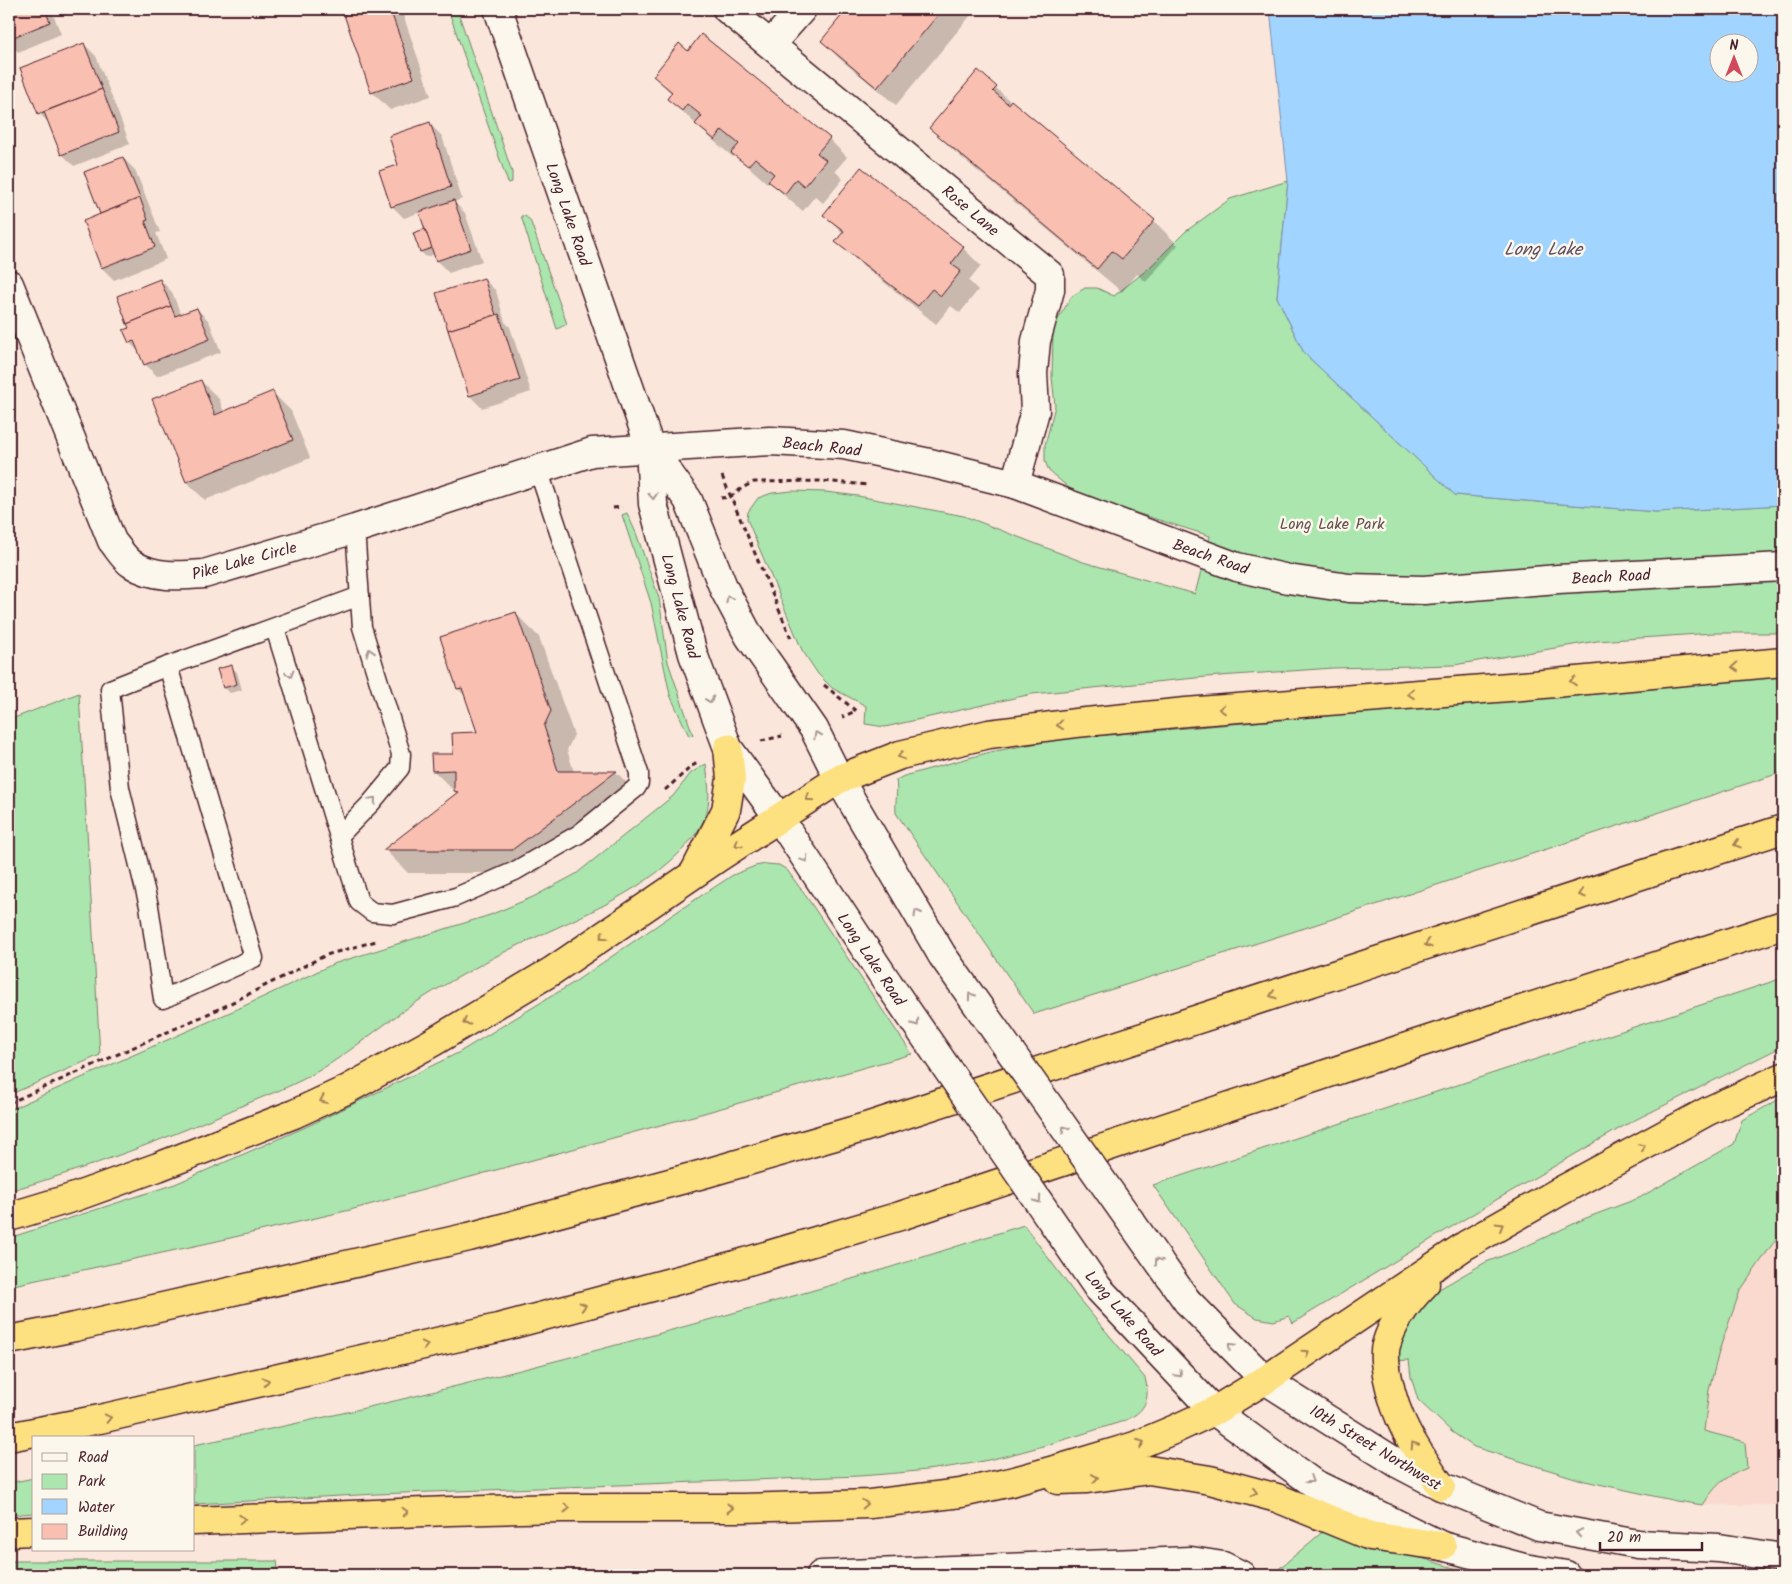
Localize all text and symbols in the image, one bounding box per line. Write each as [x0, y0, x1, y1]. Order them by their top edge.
north arrow [1710, 32, 1760, 82]
text: N [1730, 35, 1739, 57]
street label: Long Lake Road [538, 159, 597, 271]
street label: Rose Lane [936, 179, 1004, 243]
water label: Long Lake [1504, 236, 1584, 265]
street label: Beach Road [781, 431, 863, 464]
one-way arrow [647, 492, 658, 500]
park label: Long Lake Park [1280, 512, 1385, 537]
street label: Beach Road [1169, 533, 1253, 582]
street label: Pike Lake Circle [189, 535, 300, 587]
street label: Long Lake Road [654, 551, 706, 663]
street label: Beach Road [1571, 563, 1652, 592]
one-way arrow [725, 595, 735, 604]
one-way arrow [366, 648, 376, 657]
one-way arrow [1730, 661, 1738, 672]
one-way arrow [284, 670, 294, 678]
one-way arrow [1569, 676, 1577, 687]
one-way arrow [1407, 689, 1415, 700]
one-way arrow [704, 695, 714, 703]
one-way arrow [1217, 703, 1225, 714]
one-way arrow [1056, 719, 1064, 730]
one-way arrow [813, 731, 823, 740]
one-way arrow [897, 750, 905, 760]
one-way arrow [805, 792, 814, 802]
one-way arrow [367, 797, 375, 806]
one-way arrow [734, 838, 743, 848]
one-way arrow [1733, 839, 1742, 849]
one-way arrow [799, 853, 809, 862]
one-way arrow [1579, 889, 1587, 899]
street label: Long Lake Road [830, 908, 912, 1012]
one-way arrow [914, 910, 924, 919]
one-way arrow [600, 930, 609, 939]
one-way arrow [1424, 939, 1432, 949]
one-way arrow [1269, 989, 1278, 999]
one-way arrow [968, 992, 977, 1002]
one-way arrow [462, 1016, 471, 1026]
one-way arrow [910, 1017, 919, 1027]
one-way arrow [319, 1094, 328, 1105]
one-way arrow [1062, 1125, 1071, 1134]
one-way arrow [1637, 1143, 1646, 1153]
one-way arrow [1032, 1194, 1041, 1204]
one-way arrow [1494, 1222, 1503, 1232]
one-way arrow [1156, 1258, 1164, 1267]
street label: Long Lake Road [1078, 1265, 1168, 1364]
one-way arrow [578, 1301, 587, 1312]
one-way arrow [420, 1340, 429, 1351]
one-way arrow [1228, 1342, 1237, 1351]
one-way arrow [1300, 1350, 1309, 1360]
one-way arrow [1174, 1369, 1183, 1378]
one-way arrow [262, 1376, 271, 1387]
street label: 10th Street Northwest [1304, 1399, 1447, 1498]
one-way arrow [104, 1413, 113, 1424]
legend [32, 1436, 195, 1552]
one-way arrow [1137, 1439, 1145, 1449]
one-way arrow [1410, 1442, 1420, 1451]
text: Road [78, 1446, 109, 1470]
text: Park [78, 1470, 106, 1494]
one-way arrow [1091, 1473, 1099, 1484]
one-way arrow [1305, 1474, 1314, 1484]
one-way arrow [1250, 1486, 1259, 1497]
text: Water [78, 1496, 115, 1520]
one-way arrow [861, 1498, 869, 1509]
one-way arrow [564, 1503, 571, 1513]
one-way arrow [726, 1503, 734, 1513]
one-way arrow [401, 1507, 409, 1518]
one-way arrow [239, 1513, 247, 1524]
scale bar [1600, 1519, 1702, 1551]
text: Building [78, 1520, 128, 1544]
text: 20 m [1607, 1526, 1641, 1550]
one-way arrow [1574, 1529, 1583, 1539]

